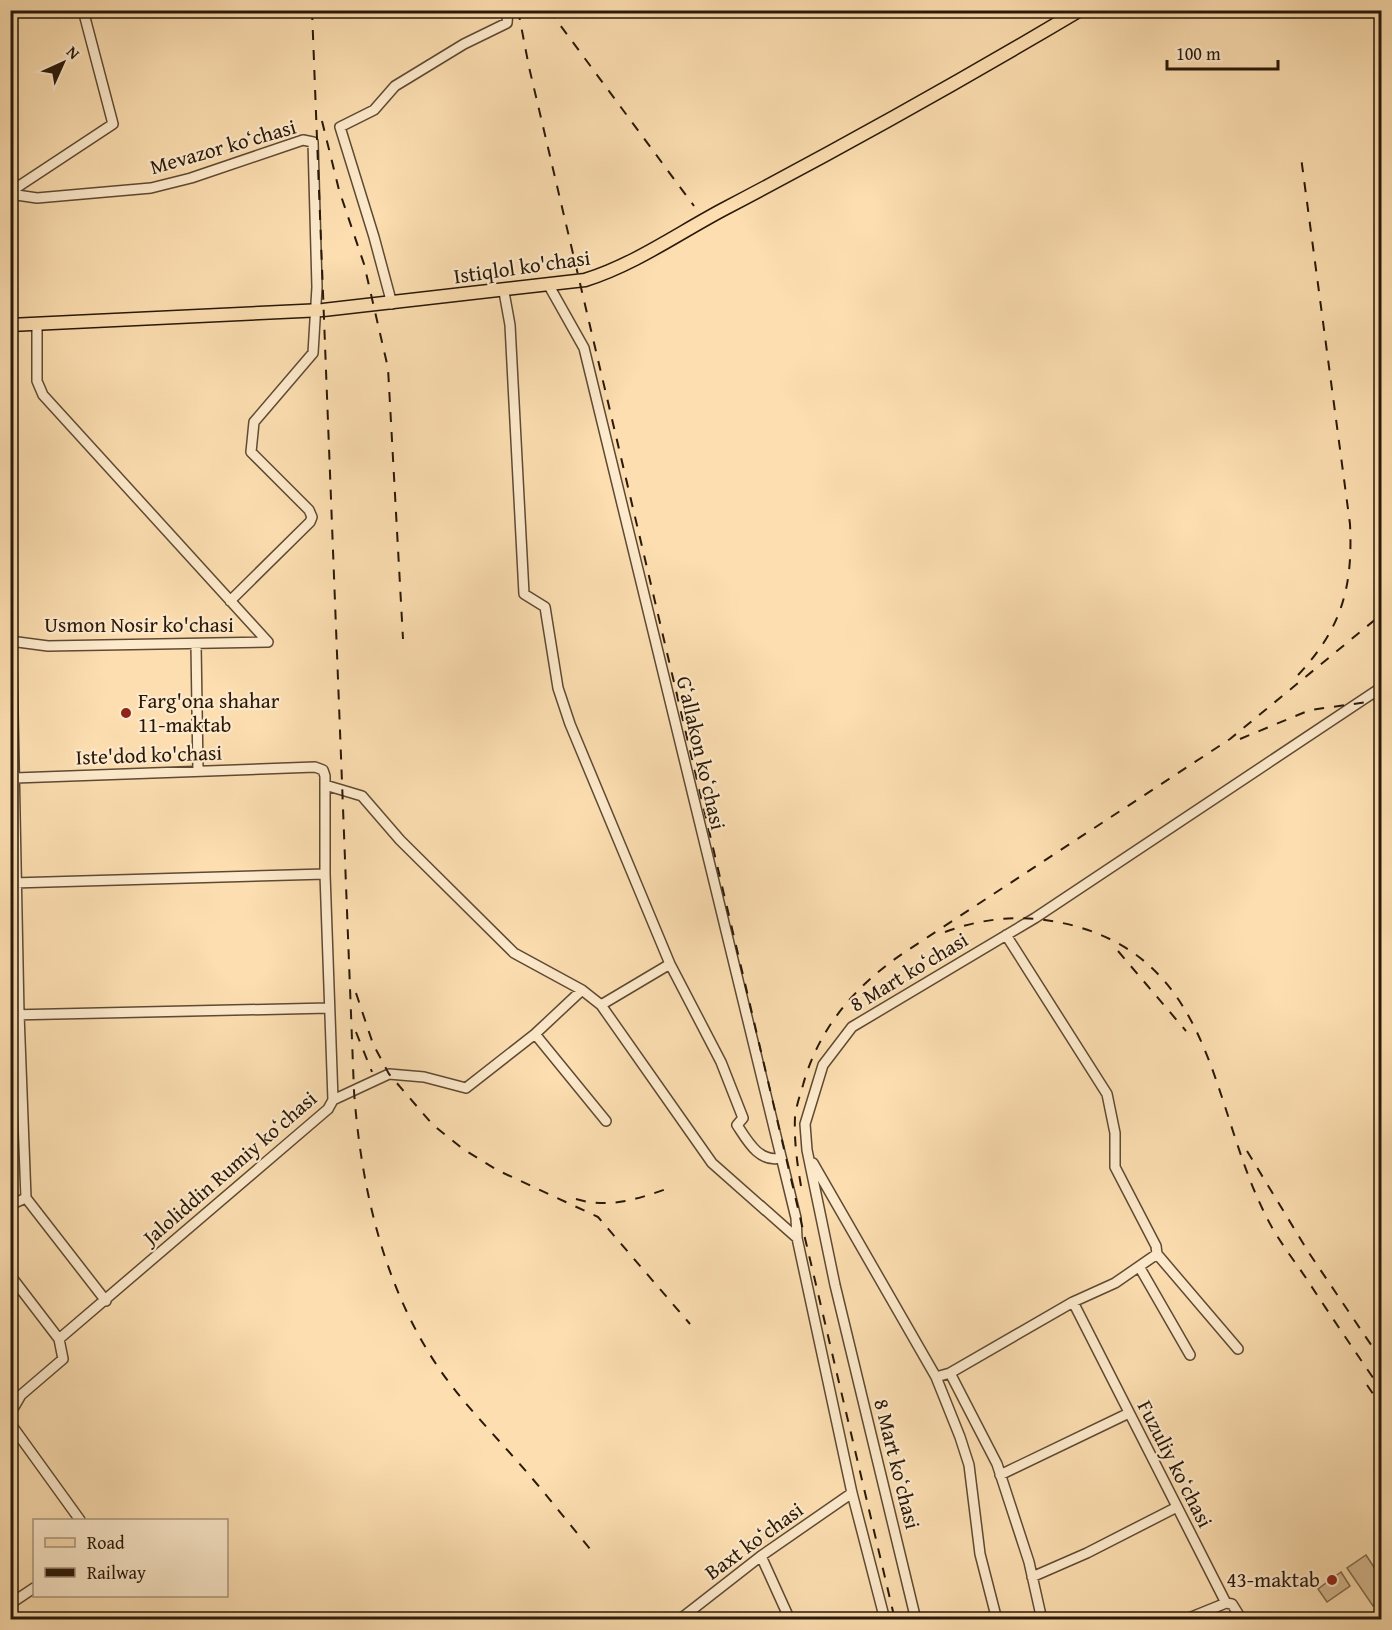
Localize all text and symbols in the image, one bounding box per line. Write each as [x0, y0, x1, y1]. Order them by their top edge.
north arrow [33, 33, 93, 93]
scale bar [1167, 33, 1278, 71]
text: N [61, 40, 86, 65]
text: 100 m [1176, 40, 1221, 67]
street label: Mevazor koʻchasi [146, 111, 300, 182]
street label: Istiqlol ko'chasi [452, 242, 592, 291]
street label: Usmon Nosir ko'chasi [44, 609, 234, 640]
street label: Gʻallakon koʻchasi [669, 673, 734, 833]
place label: Farg'ona shahar 11-maktab [138, 685, 280, 740]
marker: Farg'ona shahar 11-maktab [119, 706, 133, 720]
street label: Iste'dod ko'chasi [75, 736, 223, 773]
street label: 8 Mart koʻchasi [844, 924, 974, 1019]
street label: Jaloliddin Rumiy koʻchasi [134, 1083, 324, 1254]
street label: Fuzuliy koʻchasi [1130, 1395, 1221, 1533]
street label: 8 Mart koʻchasi [866, 1396, 929, 1532]
street label: Baxt koʻchasi [698, 1494, 809, 1587]
legend [33, 1519, 228, 1597]
text: Road [87, 1529, 125, 1556]
text: Railway [87, 1559, 146, 1586]
place label: 43-maktab [1227, 1564, 1320, 1595]
marker: 43-maktab [1325, 1573, 1339, 1587]

